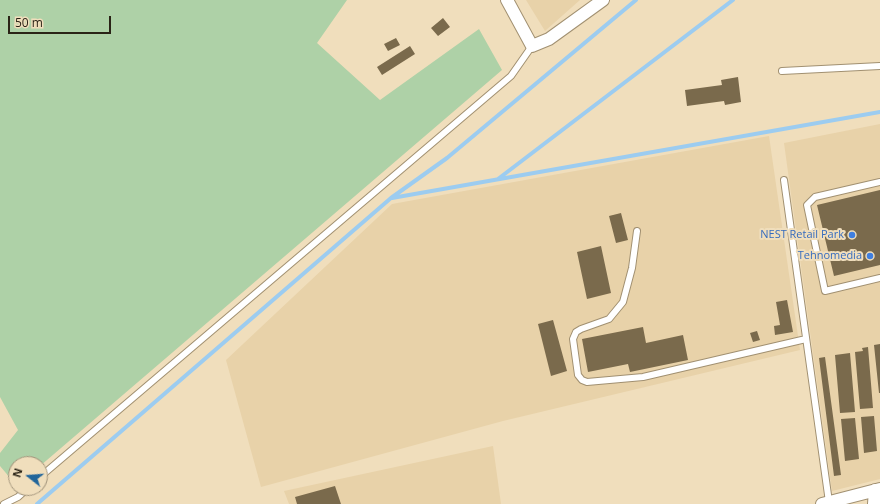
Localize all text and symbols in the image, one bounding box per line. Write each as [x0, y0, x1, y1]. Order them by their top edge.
scale bar [10, 8, 113, 34]
text: 50 m [15, 14, 43, 31]
place label: NEST Retail Park [760, 228, 844, 242]
marker: NEST Retail Park [847, 230, 857, 240]
place label: Tehnomedia [798, 249, 862, 263]
marker: Tehnomedia [865, 251, 875, 261]
north arrow [8, 456, 48, 496]
text: N [9, 466, 25, 479]

